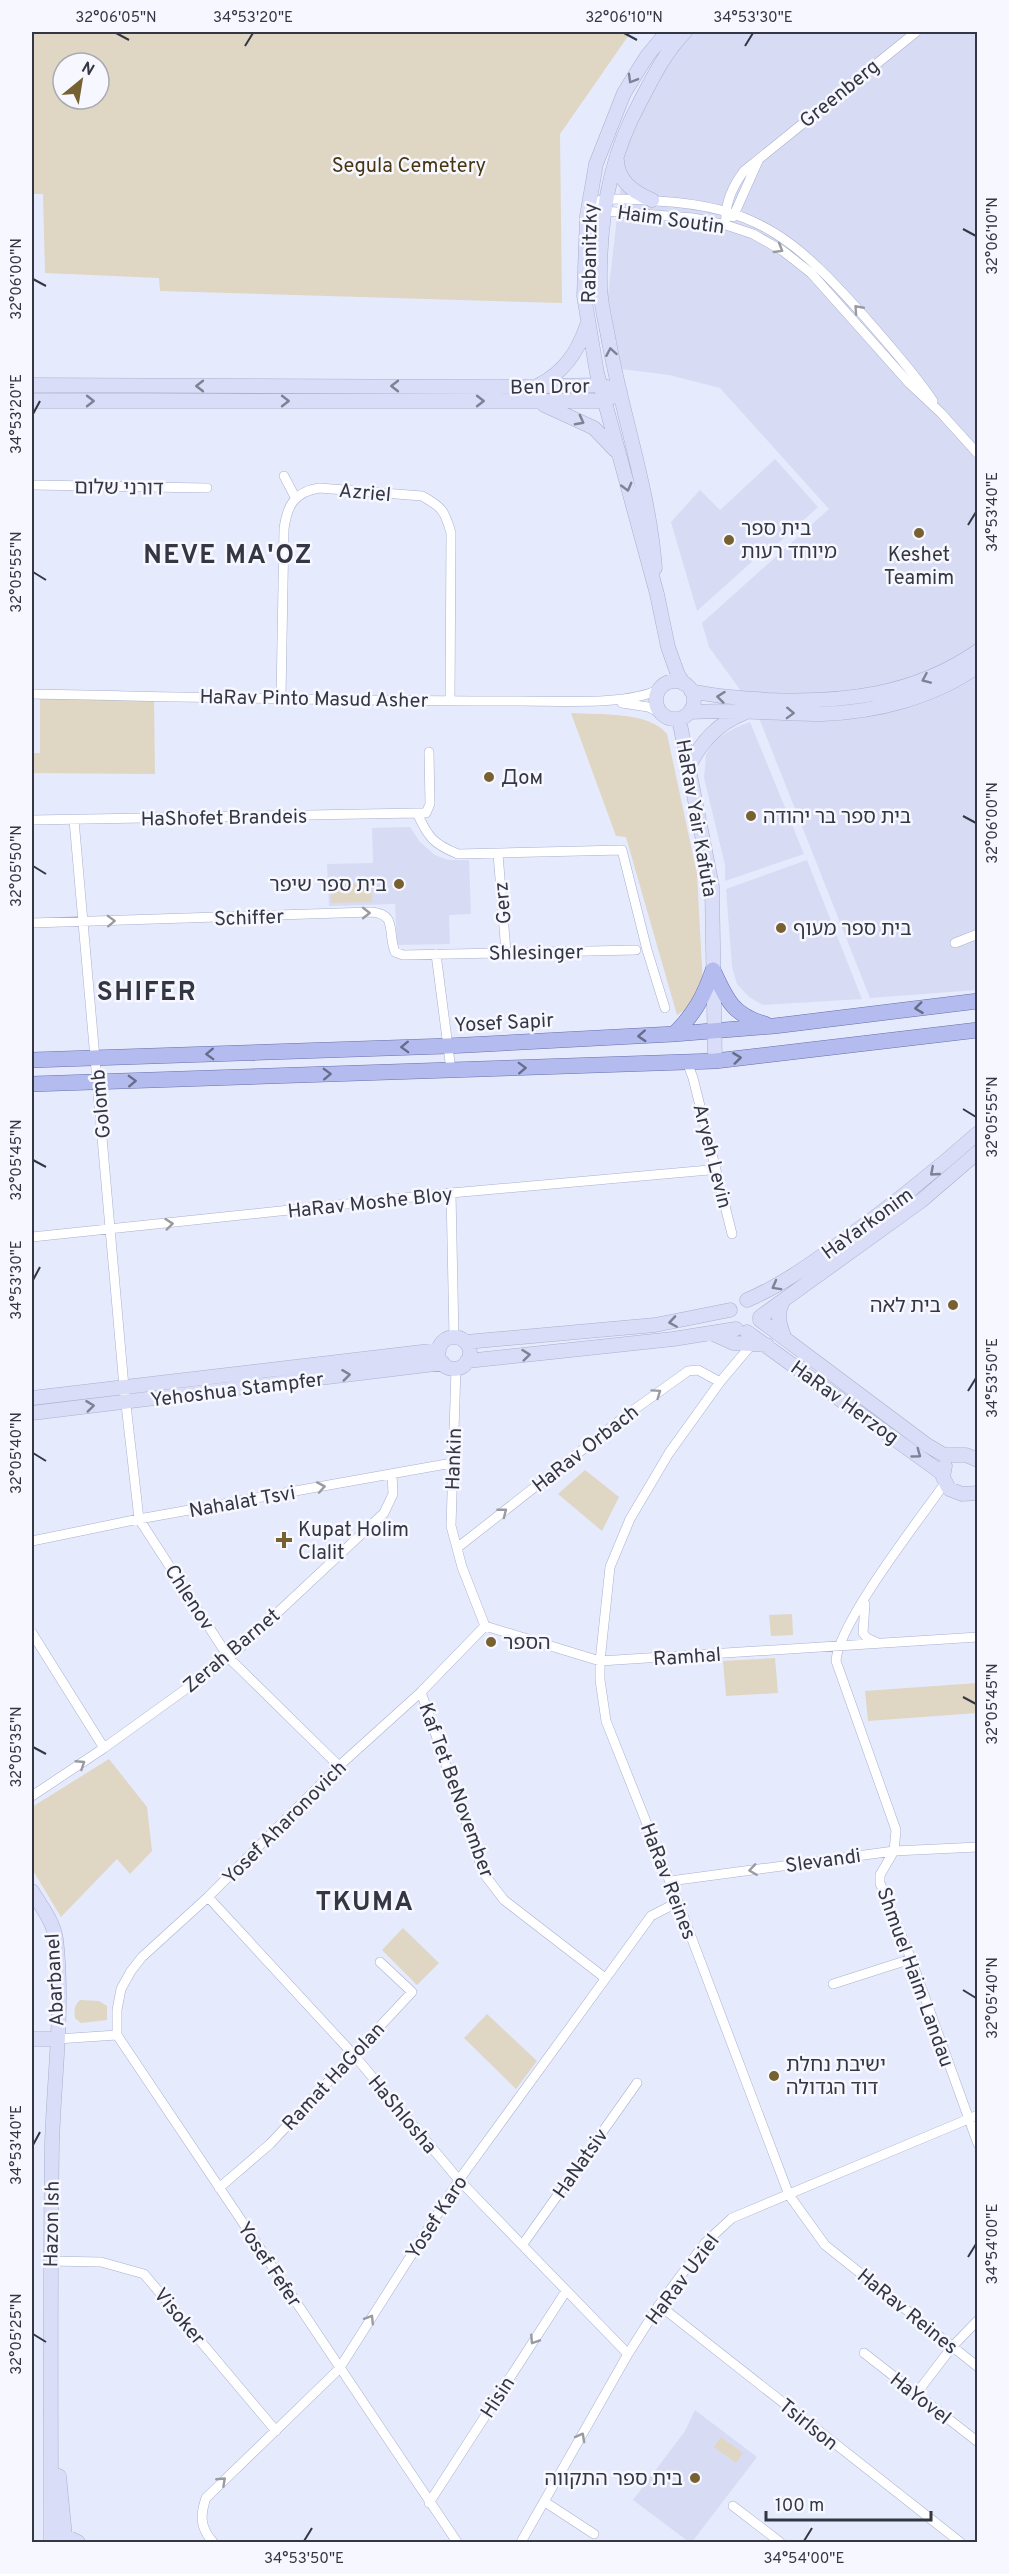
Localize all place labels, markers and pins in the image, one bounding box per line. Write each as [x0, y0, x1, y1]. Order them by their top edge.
place label: בית ספר מיוחד רעות [741, 517, 837, 566]
marker: Keshet Teamim [912, 526, 926, 540]
marker: בית ספר מיוחד רעות [722, 533, 736, 547]
place label: Keshet Teamim [884, 543, 954, 592]
place label: Дом [501, 766, 543, 792]
marker: Дом [482, 770, 496, 784]
place label: בית ספר בר יהודה [763, 805, 911, 831]
marker: בית ספר בר יהודה [744, 809, 758, 823]
place label: בית ספר שיפר [269, 873, 387, 899]
marker: בית ספר שיפר [392, 877, 406, 891]
place label: בית ספר מעוף [793, 917, 912, 943]
marker: בית ספר מעוף [774, 921, 788, 935]
place label: בית לאה [870, 1294, 941, 1320]
marker: בית לאה [946, 1298, 960, 1312]
place label: Kupat Holim Clalit [298, 1518, 409, 1567]
marker: Kupat Holim Clalit [275, 1531, 293, 1549]
place label: הספר [503, 1631, 551, 1657]
marker: הספר [484, 1635, 498, 1649]
place label: ישיבת נחלת דוד הגדולה [786, 2053, 886, 2102]
marker: ישיבת נחלת דוד הגדולה [767, 2069, 781, 2083]
place label: בית ספר התקווה [545, 2467, 683, 2493]
marker: בית ספר התקווה [688, 2471, 702, 2485]

